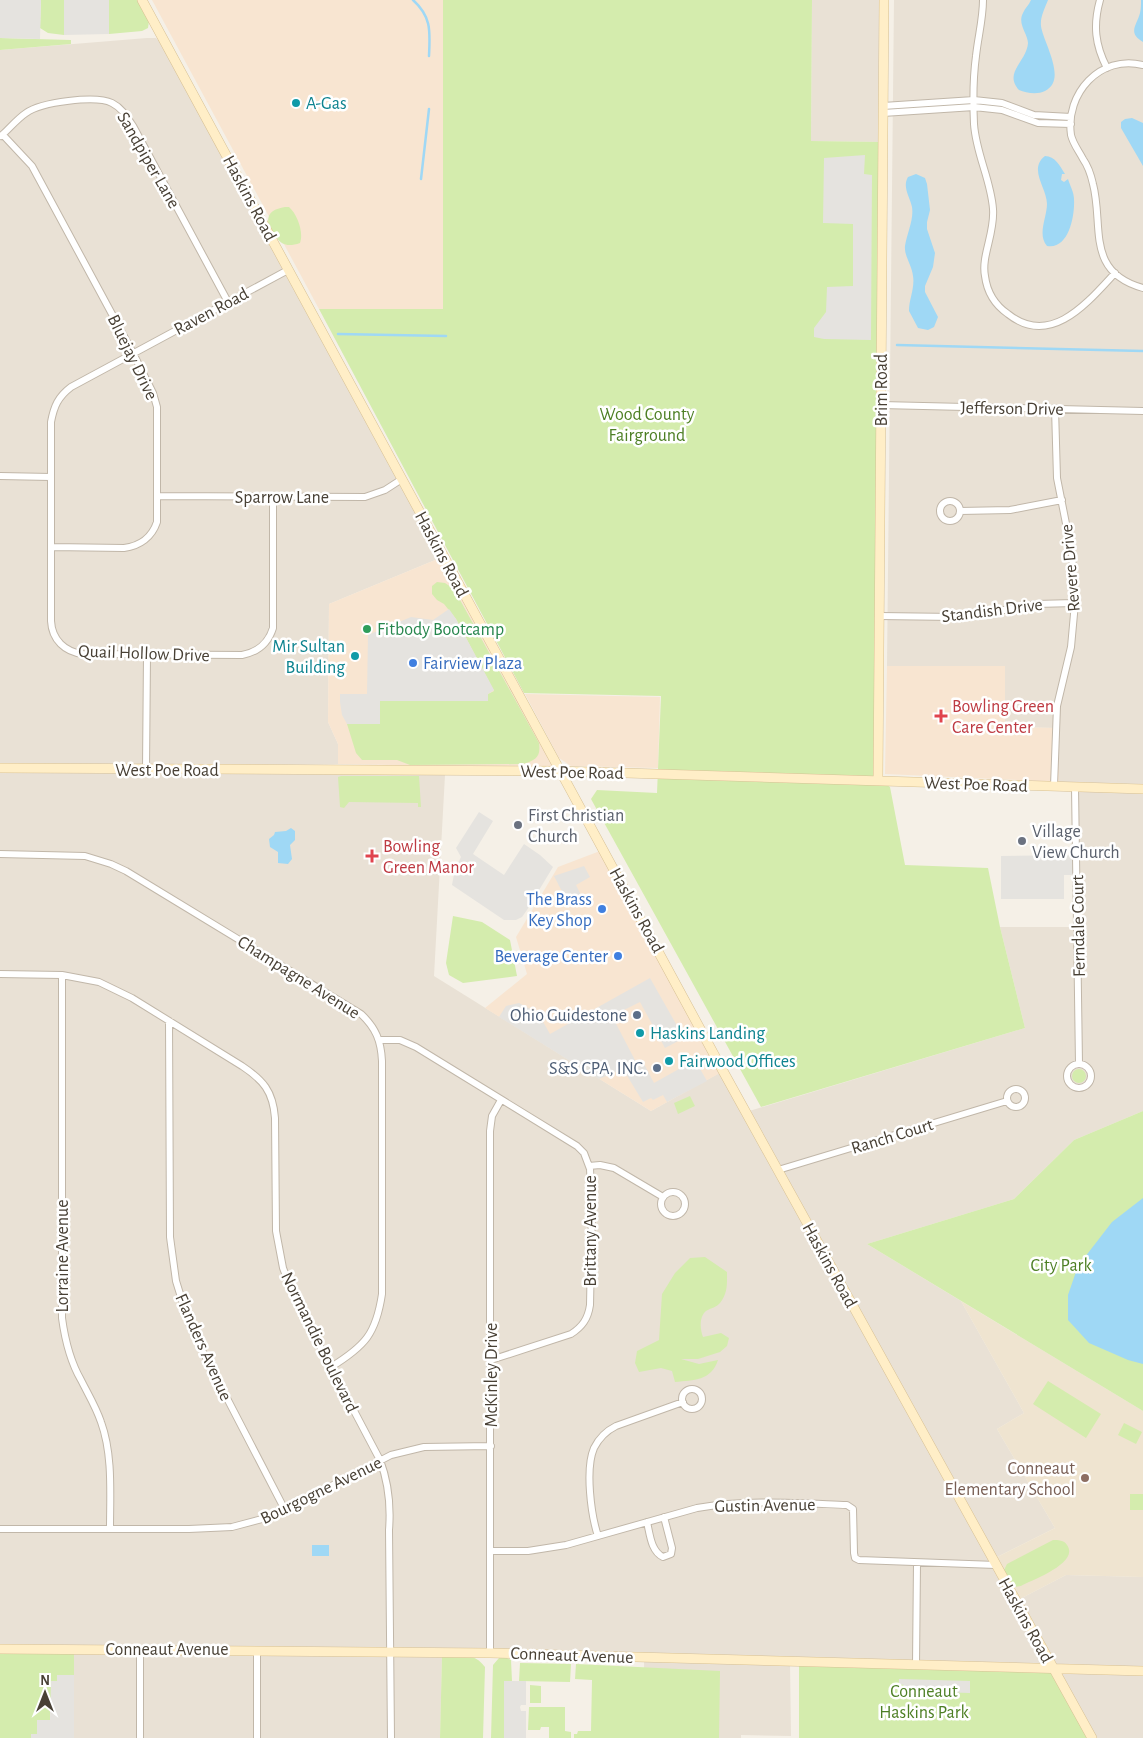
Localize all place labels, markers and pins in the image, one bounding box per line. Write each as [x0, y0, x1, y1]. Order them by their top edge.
place label: A-Gas [306, 95, 347, 113]
marker: A-Gas [290, 97, 302, 109]
place label: Fitbody Bootcamp [377, 621, 504, 639]
marker: Fitbody Bootcamp [361, 623, 373, 635]
place label: Mir Sultan Building [272, 638, 345, 677]
marker: Mir Sultan Building [349, 650, 361, 662]
place label: Fairview Plaza [423, 655, 522, 673]
marker: Fairview Plaza [407, 657, 419, 669]
place label: Bowling Green Care Center [952, 698, 1054, 737]
marker: Bowling Green Care Center [934, 709, 948, 723]
place label: First Christian Church [528, 807, 624, 846]
marker: First Christian Church [512, 819, 524, 831]
place label: Village View Church [1032, 823, 1120, 862]
marker: Village View Church [1016, 835, 1028, 847]
place label: Bowling Green Manor [383, 838, 474, 877]
marker: Bowling Green Manor [365, 849, 379, 863]
place label: The Brass Key Shop [526, 891, 592, 930]
marker: The Brass Key Shop [596, 903, 608, 915]
place label: Beverage Center [494, 948, 608, 966]
marker: Beverage Center [612, 950, 624, 962]
place label: Ohio Guidestone [510, 1007, 627, 1025]
marker: Ohio Guidestone [631, 1009, 643, 1021]
place label: Haskins Landing [650, 1025, 765, 1043]
marker: Haskins Landing [634, 1027, 646, 1039]
place label: Fairwood Offices [679, 1053, 796, 1071]
marker: Fairwood Offices [663, 1055, 675, 1067]
place label: S&S CPA, INC. [549, 1060, 647, 1078]
marker: S&S CPA, INC. [651, 1062, 663, 1074]
place label: Conneaut Elementary School [945, 1460, 1075, 1499]
marker: Conneaut Elementary School [1079, 1472, 1091, 1484]

